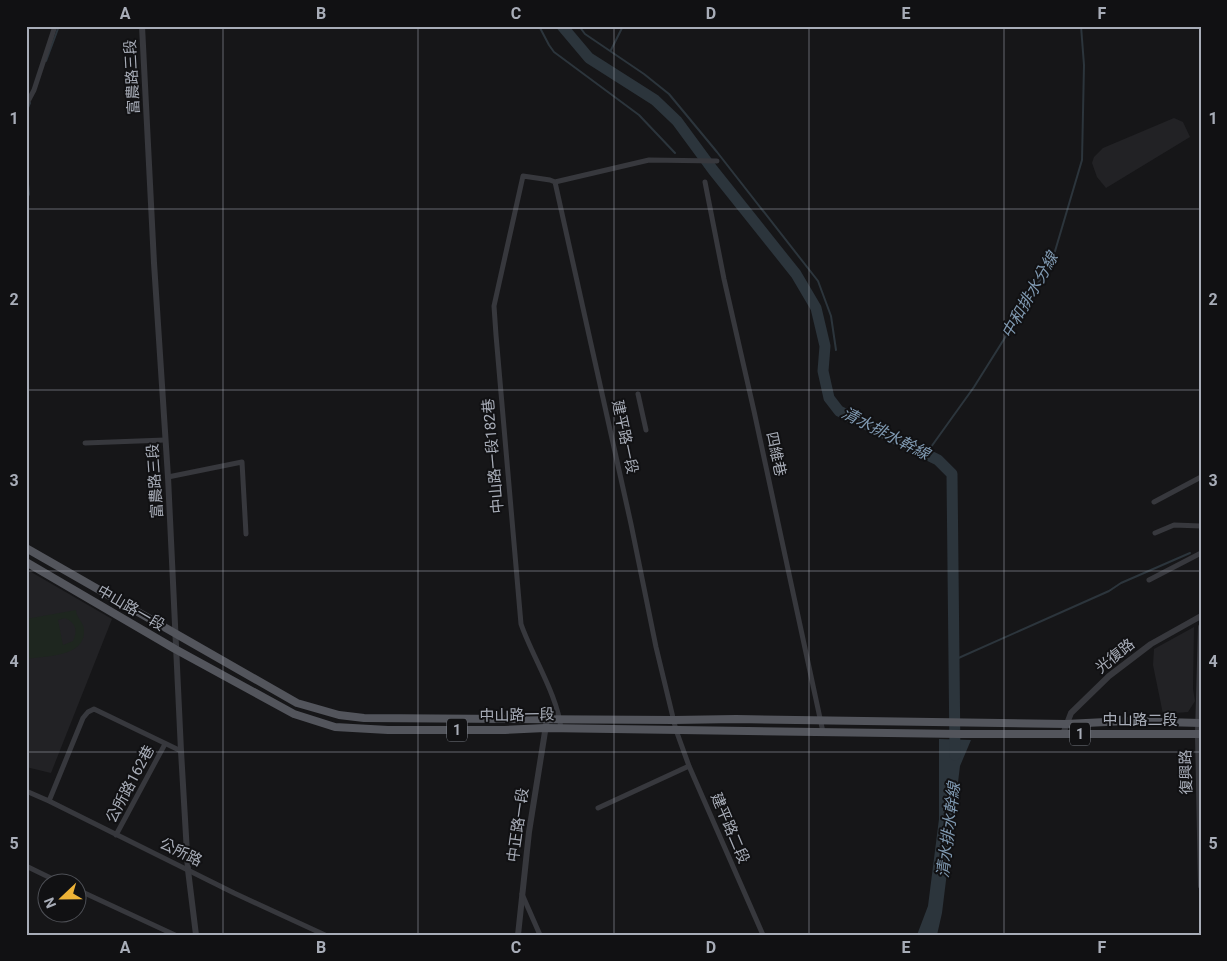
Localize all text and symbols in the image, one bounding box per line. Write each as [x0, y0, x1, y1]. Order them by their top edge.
text: A [120, 4, 131, 23]
text: B [316, 4, 326, 23]
text: C [511, 4, 521, 23]
text: D [706, 4, 716, 23]
text: E [902, 4, 911, 23]
text: F [1098, 4, 1107, 23]
street label: 富農路三段 [121, 39, 143, 115]
text: 1 [9, 109, 19, 128]
text: 1 [1208, 109, 1218, 128]
water label: 中和排水分線 [997, 247, 1063, 342]
text: 2 [9, 290, 19, 309]
text: 2 [1208, 290, 1218, 309]
street label: 中山路一段182巷 [479, 398, 507, 514]
street label: 建平路一段 [608, 398, 642, 476]
water label: 清水排水幹線 [839, 403, 935, 465]
street label: 四維巷 [763, 430, 789, 478]
street label: 富農路三段 [143, 443, 167, 519]
text: 3 [9, 471, 19, 490]
text: 3 [1208, 471, 1218, 490]
street label: 中山路一段 [94, 581, 168, 635]
street label: 光復路 [1092, 635, 1138, 677]
text: 4 [9, 652, 19, 671]
text: 4 [1208, 652, 1218, 671]
street label: 中山路一段 [479, 705, 555, 725]
street label: 中山路二段 [1102, 711, 1178, 729]
road number: 1 [447, 718, 467, 742]
road number: 1 [1070, 722, 1090, 746]
street label: 公所路162巷 [102, 742, 158, 826]
street label: 復興路 [1177, 749, 1195, 795]
water label: 清水排水幹線 [933, 779, 964, 879]
street label: 中正路一段 [504, 787, 532, 863]
street label: 建平路二段 [707, 790, 753, 866]
text: 5 [9, 834, 19, 853]
street label: 公所路 [157, 834, 205, 870]
text: 5 [1208, 834, 1218, 853]
north arrow [38, 874, 88, 924]
text: N [41, 895, 59, 910]
text: A [120, 938, 131, 957]
text: B [316, 938, 326, 957]
text: C [511, 938, 521, 957]
text: D [706, 938, 716, 957]
text: E [902, 938, 911, 957]
text: F [1098, 938, 1107, 957]

